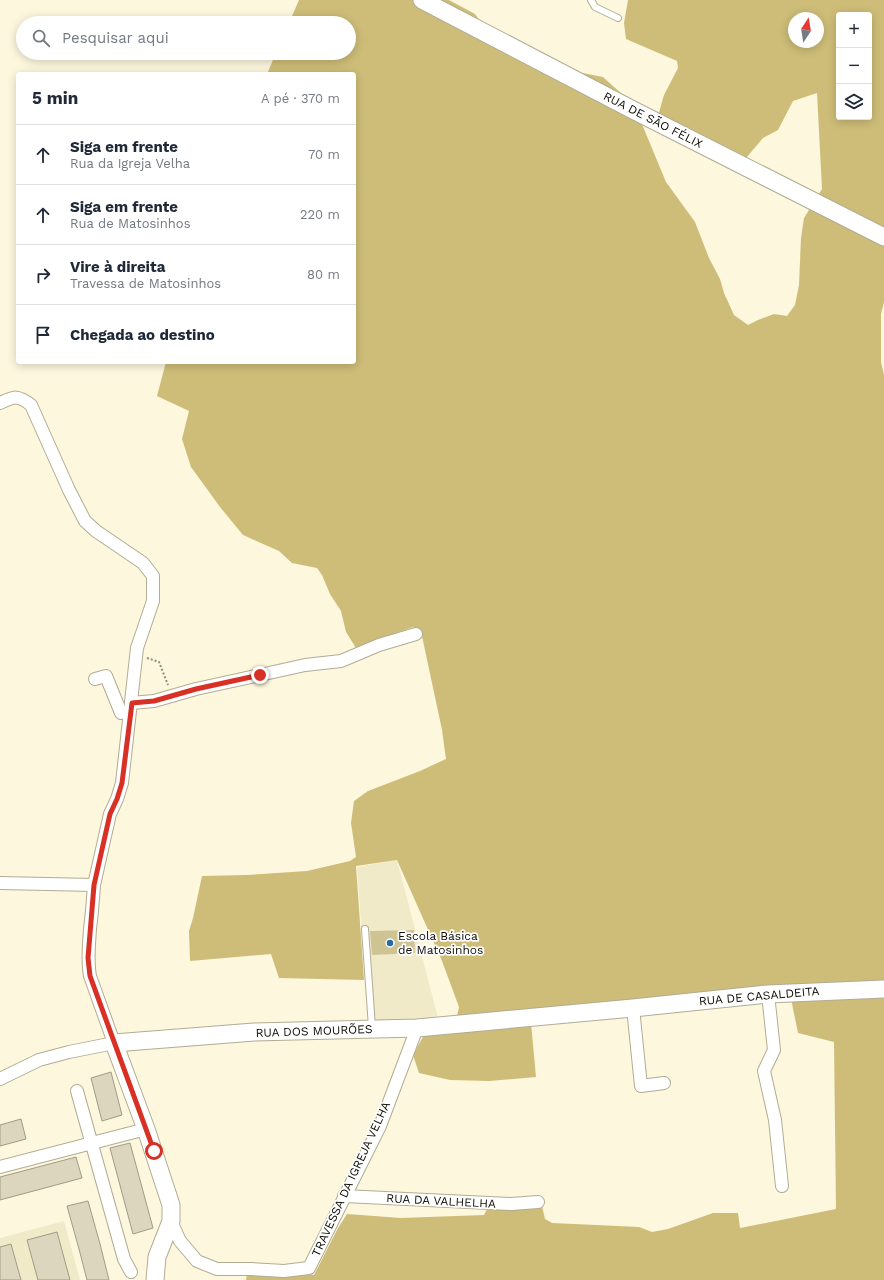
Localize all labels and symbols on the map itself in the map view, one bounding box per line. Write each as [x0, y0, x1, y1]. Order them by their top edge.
north arrow [788, 12, 824, 48]
street label: RUA DE SÃO FÉLIX [601, 89, 705, 151]
route end [251, 666, 269, 684]
place label: Escola Básica de Matosinhos [398, 929, 483, 957]
marker: Escola Básica de Matosinhos [385, 938, 395, 948]
street label: RUA DE CASALDEITA [698, 984, 820, 1008]
street label: RUA DOS MOURÕES [255, 1022, 373, 1040]
street label: TRAVESSA DA IGREJA VELHA [309, 1099, 393, 1259]
route start [145, 1142, 163, 1160]
street label: RUA DA VALHELHA [386, 1191, 496, 1211]

